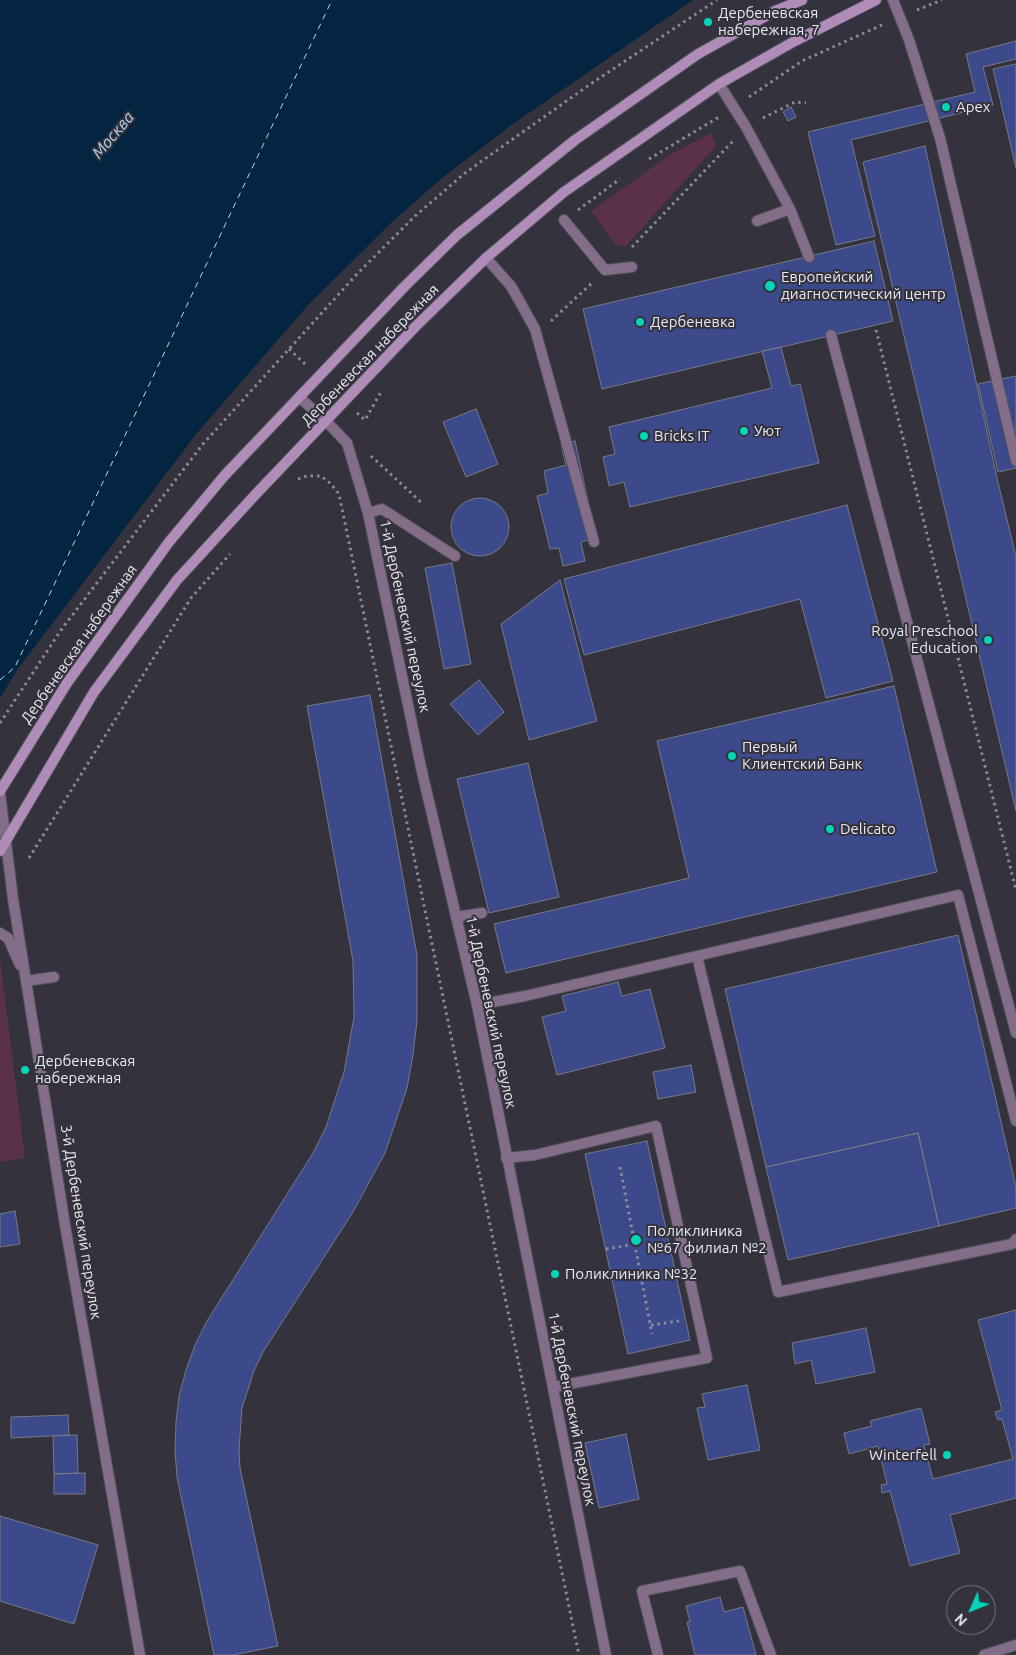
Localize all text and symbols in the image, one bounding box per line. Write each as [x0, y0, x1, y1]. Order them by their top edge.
place label: Дербеневская набережная, 7 [718, 4, 820, 39]
marker: Дербеневская набережная, 7 [702, 16, 714, 28]
place label: Apex [956, 98, 990, 116]
marker: Apex [940, 101, 952, 113]
water label: Москва [88, 108, 138, 162]
place label: Европейский диагностический центр [781, 268, 946, 303]
marker: Европейский диагностический центр [763, 279, 777, 293]
street label: Дербеневская набережная [298, 280, 442, 430]
place label: Дербеневка [650, 313, 735, 331]
marker: Дербеневка [634, 316, 646, 328]
place label: Уют [754, 422, 781, 440]
marker: Уют [738, 425, 750, 437]
place label: Bricks IT [654, 427, 710, 445]
marker: Bricks IT [638, 430, 650, 442]
street label: 1-й Дербеневский переулок [376, 518, 434, 714]
street label: Дербеневская набережная [17, 561, 141, 727]
place label: Royal Preschool Education [871, 622, 978, 657]
marker: Royal Preschool Education [982, 634, 994, 646]
place label: Первый Клиентский Банк [742, 738, 862, 773]
marker: Первый Клиентский Банк [726, 750, 738, 762]
place label: Delicato [840, 820, 896, 838]
marker: Delicato [824, 823, 836, 835]
street label: 1-й Дербеневский переулок [462, 914, 520, 1110]
place label: Дербеневская набережная [35, 1052, 135, 1087]
marker: Дербеневская набережная [19, 1064, 31, 1076]
street label: 3-й Дербеневский переулок [57, 1123, 105, 1321]
place label: Поликлиника №67 филиал №2 [647, 1222, 767, 1257]
marker: Поликлиника №67 филиал №2 [629, 1233, 643, 1247]
place label: Поликлиника №32 [565, 1265, 697, 1283]
marker: Поликлиника №32 [549, 1268, 561, 1280]
street label: 1-й Дербеневский переулок [544, 1311, 600, 1507]
place label: Winterfell [869, 1446, 937, 1464]
marker: Winterfell [941, 1449, 953, 1461]
north arrow [946, 1585, 996, 1635]
text: N [952, 1610, 970, 1629]

